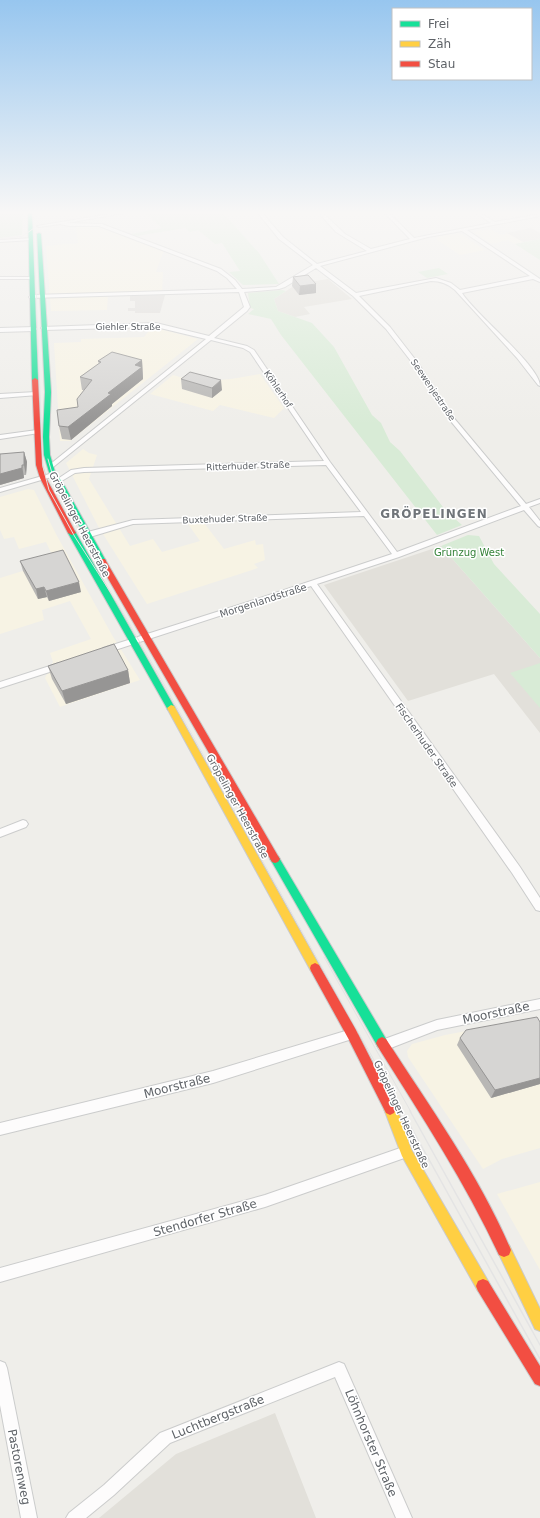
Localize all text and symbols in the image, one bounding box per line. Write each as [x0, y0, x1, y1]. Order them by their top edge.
legend [392, 8, 532, 80]
text: Frei [428, 17, 449, 31]
text: Zäh [428, 37, 451, 51]
text: Stau [428, 57, 455, 71]
street label: Giehler Straße [96, 322, 161, 332]
street label: Seewenjestraße [409, 357, 458, 423]
street label: Köhlerhof [262, 369, 295, 410]
street label: Ritterhuder Straße [206, 460, 290, 472]
street label: Gröpelinger Heerstraße [47, 470, 112, 579]
district label: GRÖPELINGEN [380, 506, 488, 521]
street label: Buxtehuder Straße [182, 513, 268, 525]
park label: Grünzug West [434, 547, 504, 558]
street label: Morgenlandstraße [218, 581, 308, 620]
street label: Fischerhuder Straße [393, 701, 460, 790]
street label: Gröpelinger Heerstraße [204, 752, 271, 860]
street label: Moorstraße [461, 999, 531, 1027]
street label: Gröpelinger Heerstraße [372, 1059, 431, 1170]
street label: Moorstraße [142, 1071, 212, 1101]
street label: Stendorfer Straße [152, 1197, 258, 1239]
street label: Löhnhorster Straße [342, 1387, 400, 1499]
street label: Luchtbergstraße [170, 1392, 266, 1442]
street label: Pastorenweg [5, 1428, 33, 1506]

